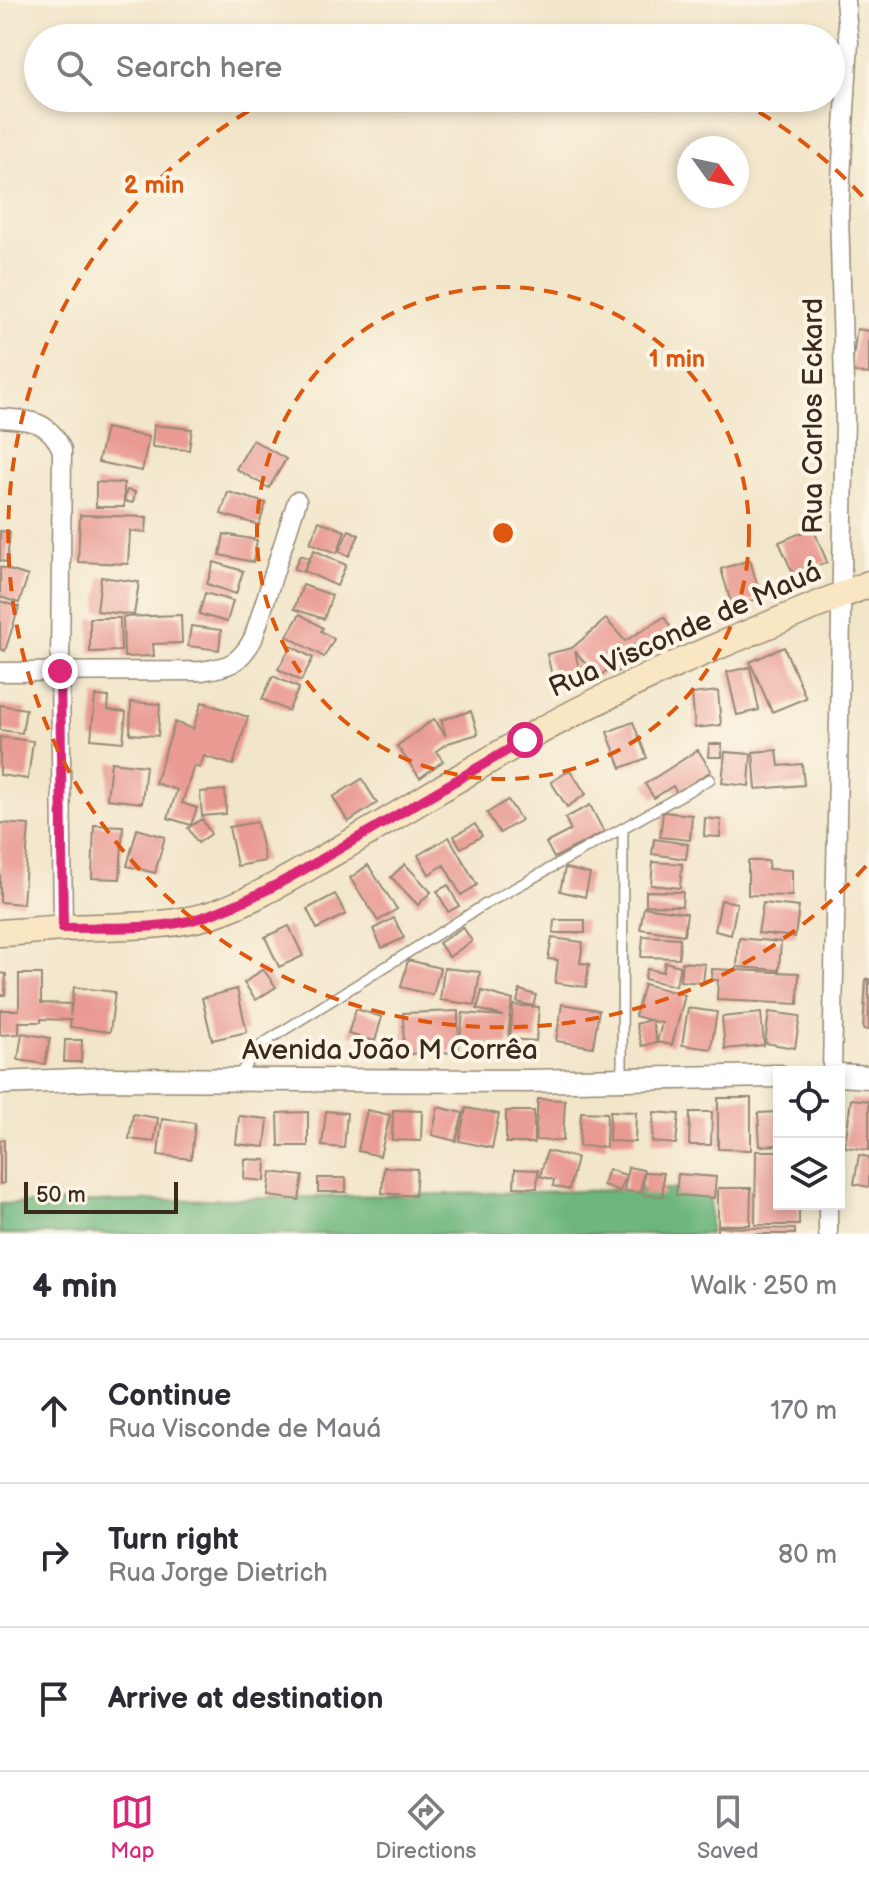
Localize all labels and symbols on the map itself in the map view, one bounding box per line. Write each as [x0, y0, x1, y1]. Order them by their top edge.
north arrow [677, 136, 749, 208]
text: 2 min [124, 171, 184, 200]
street label: Rua Carlos Eckard [797, 298, 830, 534]
text: 1 min [649, 345, 705, 374]
centre of rings [489, 519, 517, 547]
street label: Rua Visconde de Mauá [544, 555, 826, 705]
route end [42, 653, 78, 689]
route start [507, 722, 543, 758]
street label: Avenida João M Corrêa [242, 1034, 538, 1067]
scale bar [24, 1178, 178, 1214]

